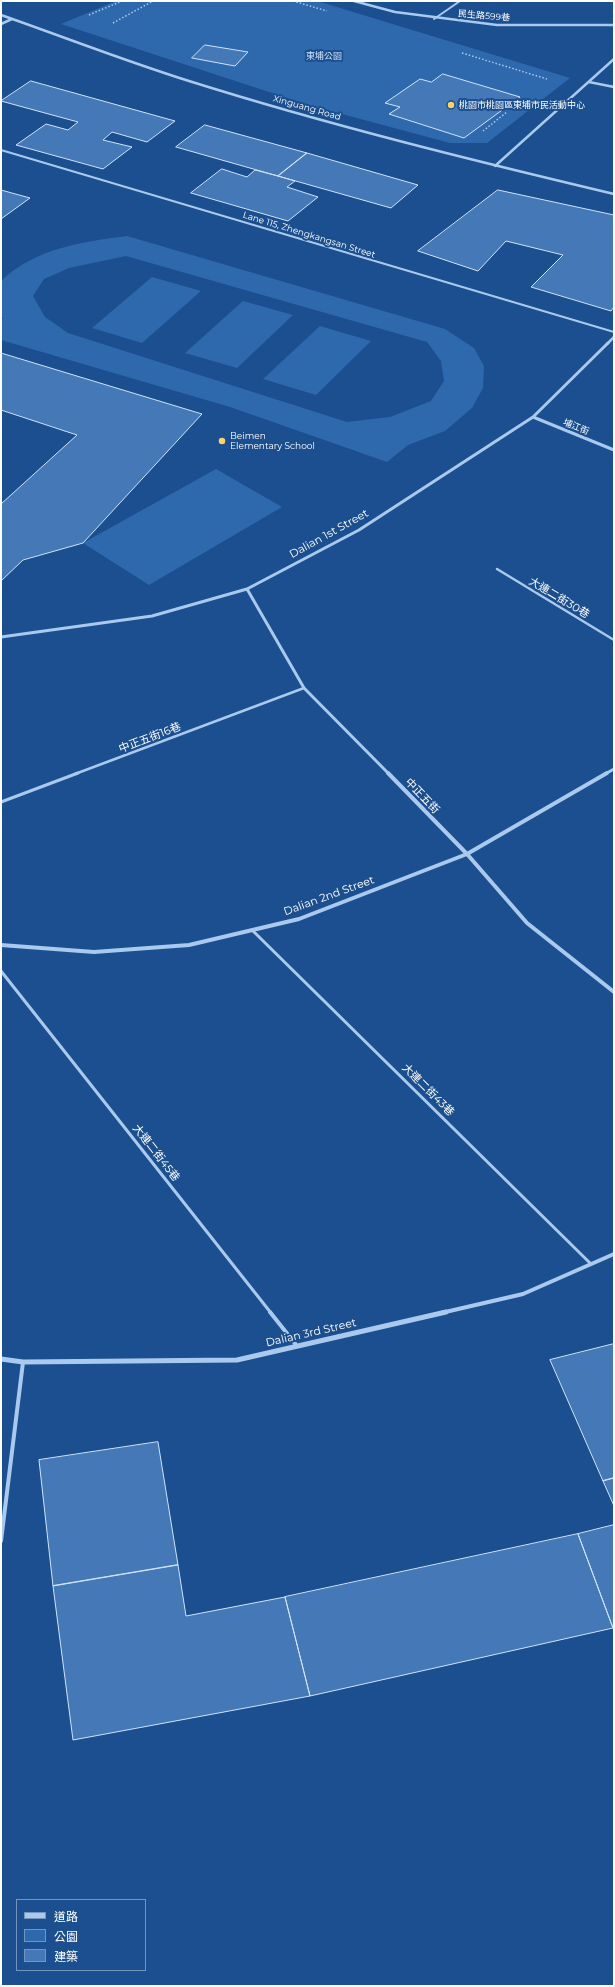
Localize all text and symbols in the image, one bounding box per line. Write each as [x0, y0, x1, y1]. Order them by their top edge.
street label: 民生路599巷 [458, 8, 510, 24]
park label: 東埔公園 [306, 51, 342, 61]
street label: Xinguang Road [272, 93, 342, 123]
marker: 桃園市桃園區東埔市民活動中心 [446, 100, 456, 110]
place label: 桃園市桃園區東埔市民活動中心 [459, 100, 585, 110]
street label: Lane 115, Zhengkangsan Street [241, 210, 377, 260]
street label: 埔江街 [561, 417, 591, 437]
place label: Beimen Elementary School [230, 431, 315, 452]
marker: Beimen Elementary School [217, 436, 227, 446]
street label: Dalian 1st Street [287, 507, 371, 561]
street label: 大連二街30巷 [526, 575, 592, 621]
street label: 中正五街16巷 [117, 720, 183, 756]
street label: 中正五街 [402, 776, 442, 816]
street label: Dalian 2nd Street [282, 873, 376, 919]
street label: 大連二街43巷 [399, 1061, 457, 1119]
street label: 大連二街45巷 [130, 1122, 182, 1184]
street label: Dalian 3rd Street [265, 1316, 357, 1350]
legend [16, 1899, 146, 1971]
text: 道路 [54, 1909, 78, 1924]
text: 公園 [54, 1929, 78, 1944]
text: 建築 [54, 1949, 78, 1964]

